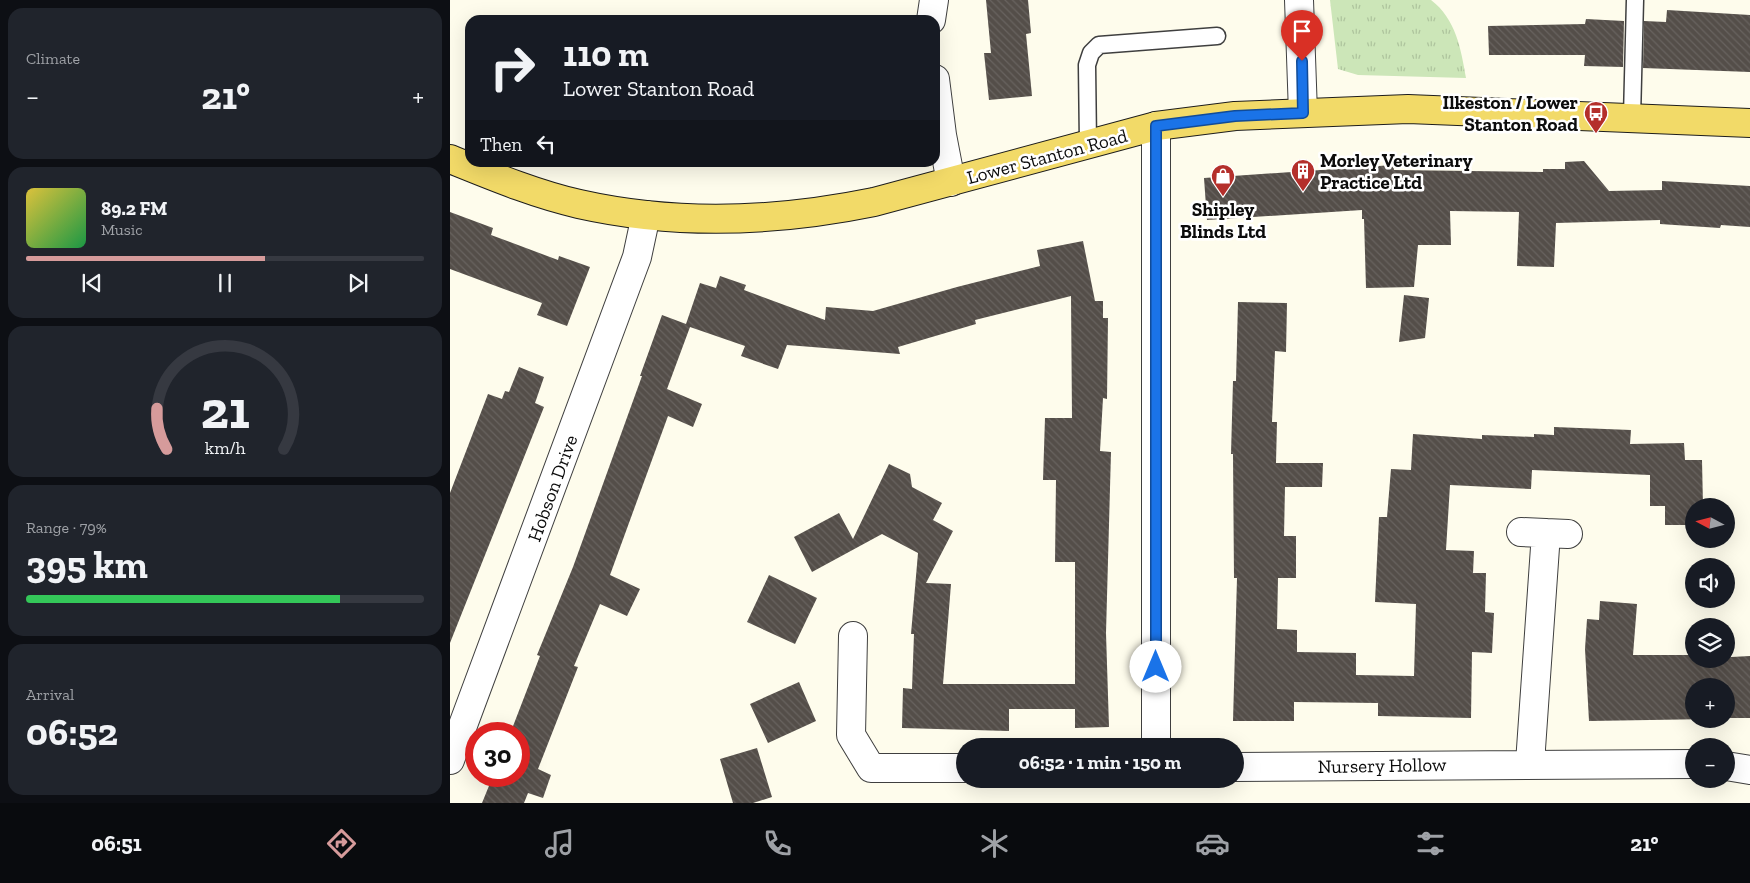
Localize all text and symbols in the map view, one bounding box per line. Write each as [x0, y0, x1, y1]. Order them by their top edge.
pin [1281, 10, 1323, 61]
icon: arrive [1288, 17, 1316, 45]
text: 110 m [563, 33, 649, 75]
icon: right [480, 35, 545, 100]
text: Climate [26, 49, 80, 68]
text: 21° [201, 73, 250, 119]
text: Lower Stanton Road [563, 75, 754, 102]
text: − [26, 80, 39, 113]
text: + [412, 80, 424, 113]
place label: Ilkeston / Lower Stanton Road [1443, 91, 1579, 136]
bus stop icon: Ilkeston / Lower Stanton Road [1583, 100, 1609, 134]
street label: Lower Stanton Road [964, 124, 1130, 189]
icon: left [532, 130, 560, 158]
text: Then [480, 133, 522, 156]
place label: Morley Veterinary Practice Ltd [1320, 149, 1473, 194]
building icon: Morley Veterinary Practice Ltd [1290, 158, 1316, 192]
shop icon: Shipley Blinds Ltd [1210, 163, 1236, 197]
text: 89.2 FM [101, 197, 167, 220]
place label: Shipley Blinds Ltd [1180, 198, 1266, 243]
text: Music [101, 220, 143, 239]
icon: previous [78, 269, 106, 297]
icon: pause [211, 269, 239, 297]
icon: next [344, 269, 372, 297]
text: 21 [201, 379, 249, 441]
street label: Hobson Drive [523, 432, 582, 545]
text: km/h [205, 437, 245, 459]
north arrow [1685, 498, 1735, 548]
map controls [1685, 498, 1735, 788]
text: Range · 79% [26, 518, 107, 537]
text: 395 km [26, 542, 148, 588]
button: sound [1685, 558, 1735, 608]
button: layers [1685, 618, 1735, 668]
position arrow [1129, 640, 1181, 692]
button: + [1685, 678, 1735, 728]
text: Arrival [26, 685, 74, 704]
text: 06:52 [26, 709, 118, 755]
speed limit sign: 30 [465, 722, 530, 787]
button: − [1685, 738, 1735, 788]
text: 06:52 · 1 min · 150 m [1019, 751, 1181, 774]
street label: Nursery Hollow [1317, 753, 1447, 778]
icon: directions [324, 826, 359, 861]
icon: music [542, 826, 577, 861]
icon: phone [760, 826, 795, 861]
icon: climate [977, 826, 1012, 861]
icon: car [1195, 826, 1230, 861]
icon: filters [1413, 826, 1448, 861]
text: 06:51 [91, 830, 142, 857]
text: 21° [1630, 830, 1659, 857]

